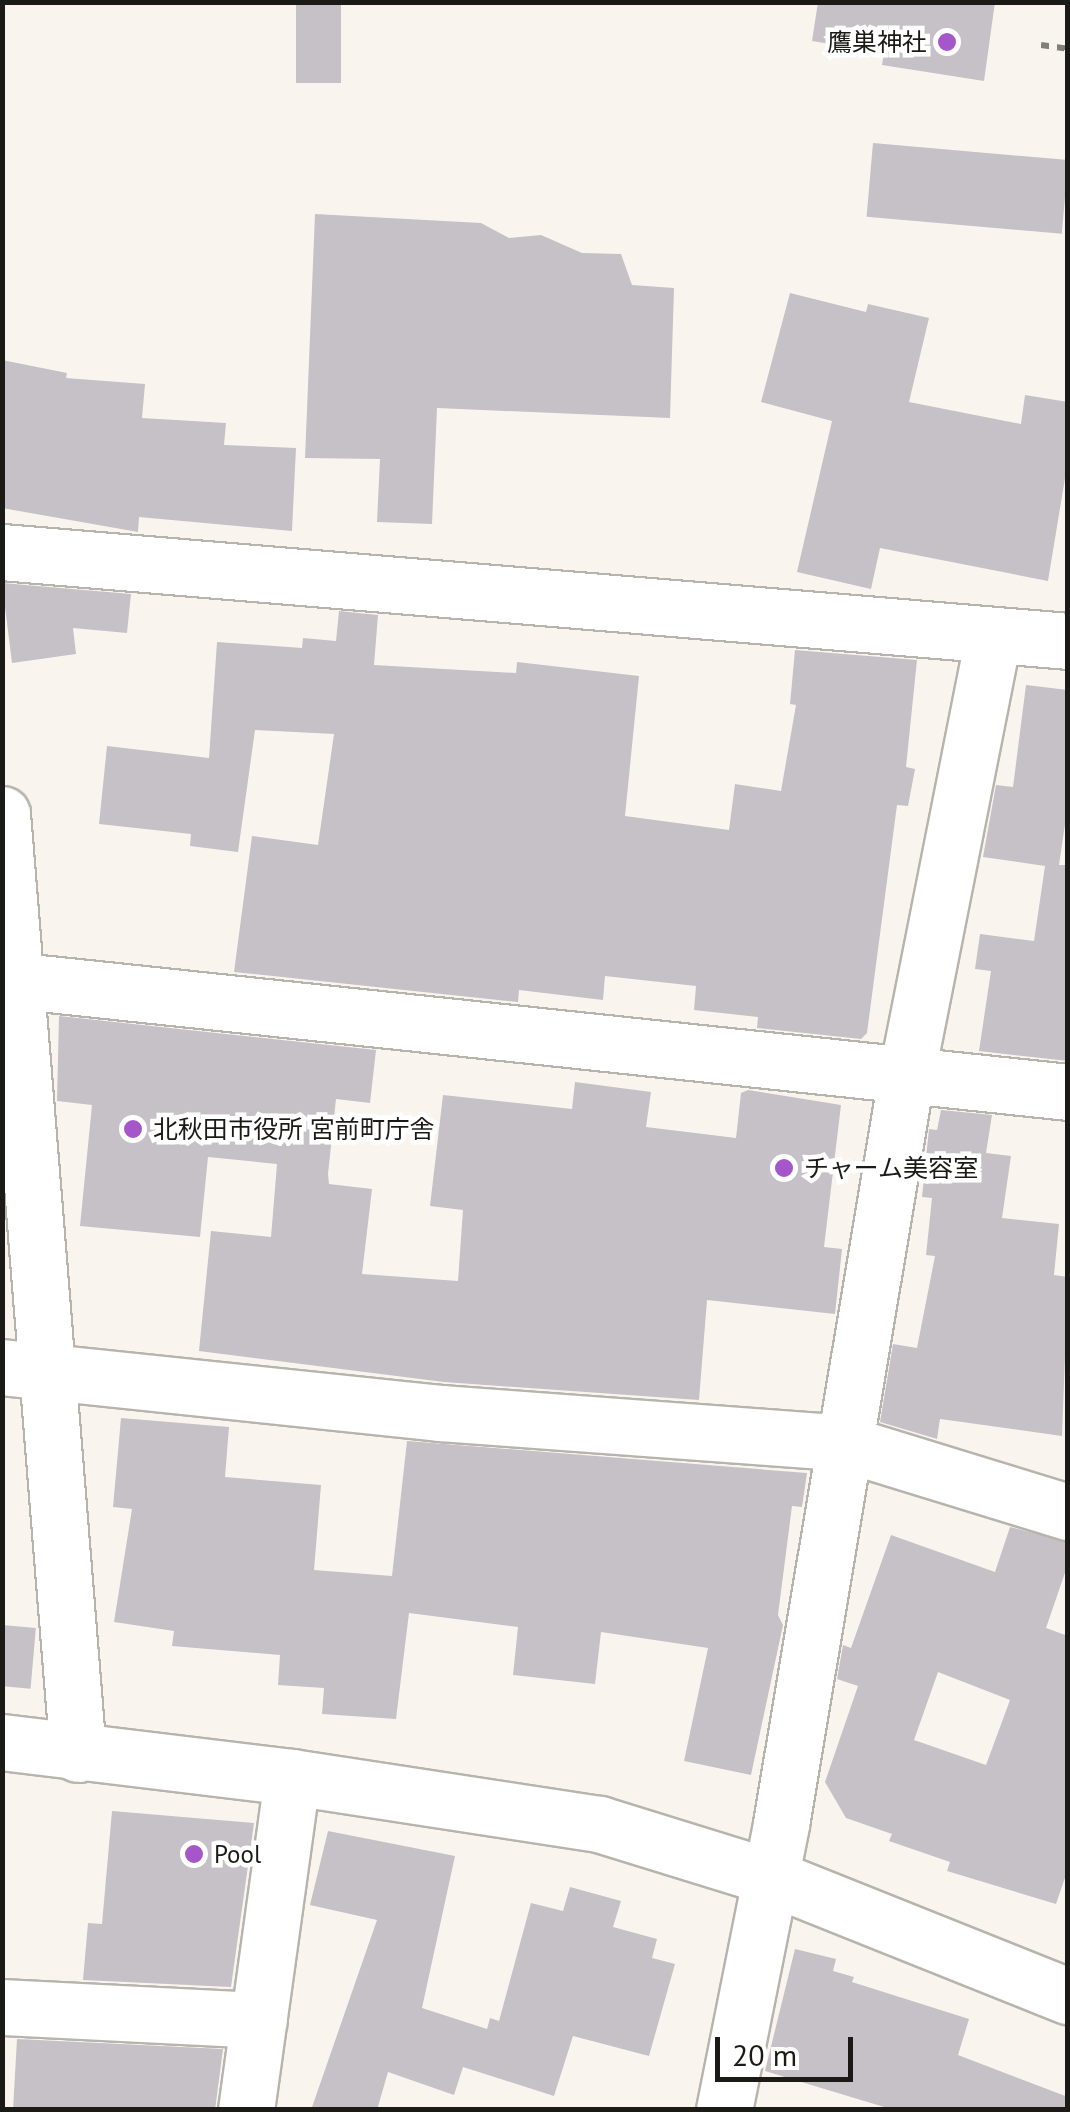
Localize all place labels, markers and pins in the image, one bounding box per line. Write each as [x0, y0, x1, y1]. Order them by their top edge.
place label: 鷹巣神社 [827, 27, 927, 57]
marker: 鷹巣神社 [936, 31, 958, 53]
place label: 北秋田市役所 宮前町庁舎 [153, 1114, 435, 1144]
marker: 北秋田市役所 宮前町庁舎 [122, 1118, 144, 1140]
place label: チャーム美容室 [804, 1153, 979, 1183]
marker: チャーム美容室 [773, 1157, 795, 1179]
place label: Pool [214, 1839, 261, 1869]
marker: Pool [183, 1843, 205, 1865]

